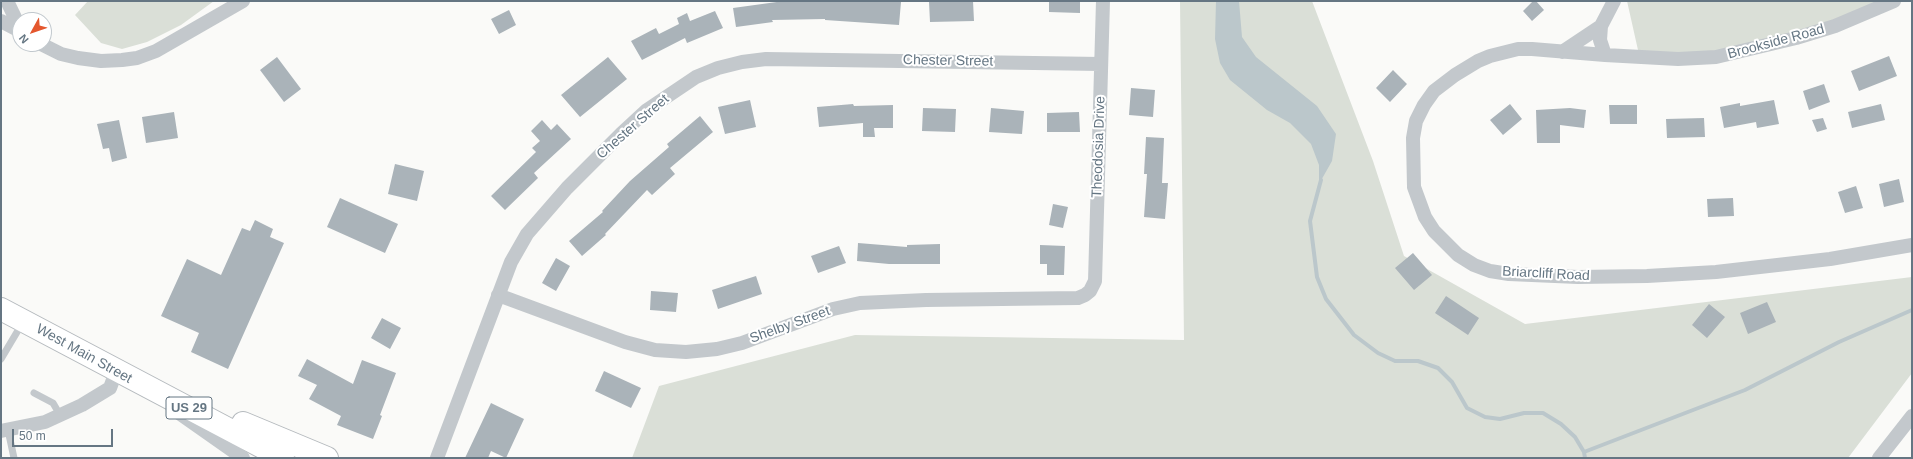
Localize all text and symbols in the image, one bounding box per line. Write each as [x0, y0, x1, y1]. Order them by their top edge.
north arrow [12, 12, 52, 52]
street label: Brookside Road [1726, 21, 1826, 63]
text: N [16, 32, 31, 46]
street label: Chester Street [903, 52, 993, 70]
street label: Chester Street [593, 91, 673, 163]
street label: Theodosia Drive [1089, 96, 1109, 198]
street label: Briarcliff Road [1502, 263, 1590, 285]
street label: Shelby Street [748, 303, 832, 347]
street label: West Main Street [33, 321, 135, 387]
road number: US 29 [166, 397, 212, 419]
scale bar [14, 421, 115, 447]
text: 50 m [19, 429, 46, 443]

